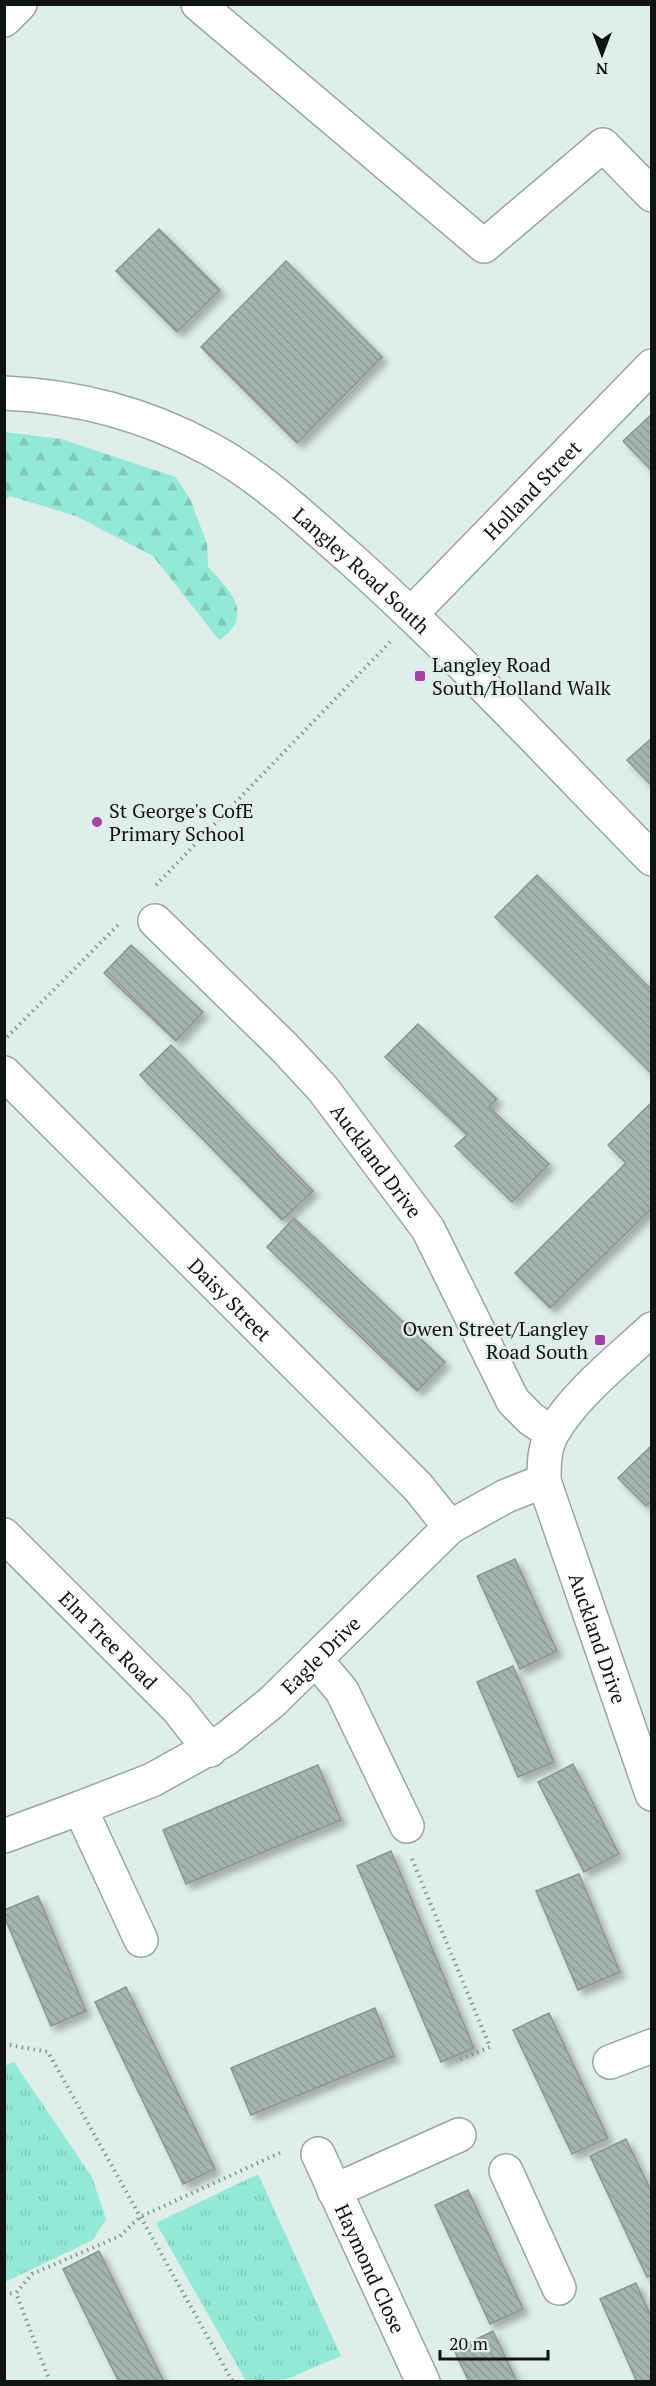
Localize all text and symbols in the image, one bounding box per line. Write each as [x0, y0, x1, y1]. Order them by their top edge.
north arrow [572, 24, 632, 84]
text: N [596, 58, 608, 80]
street label: Holland Street [477, 434, 587, 545]
street label: Langley Road South [288, 501, 436, 640]
place label: Langley Road South/Holland Walk [432, 651, 611, 701]
marker: Langley Road South/Holland Walk [413, 669, 427, 683]
place label: St George's CofE Primary School [109, 797, 254, 847]
marker: St George's CofE Primary School [90, 815, 104, 829]
street label: Auckland Drive [325, 1098, 428, 1223]
street label: Daisy Street [183, 1252, 278, 1347]
place label: Owen Street/Langley Road South [403, 1315, 589, 1365]
marker: Owen Street/Langley Road South [593, 1333, 607, 1347]
street label: Auckland Drive [563, 1569, 633, 1707]
street label: Elm Tree Road [54, 1585, 164, 1695]
street label: Eagle Drive [275, 1610, 366, 1700]
street label: Haymond Close [329, 2199, 412, 2338]
scale bar [440, 2323, 548, 2361]
text: 20 m [449, 2331, 489, 2355]

